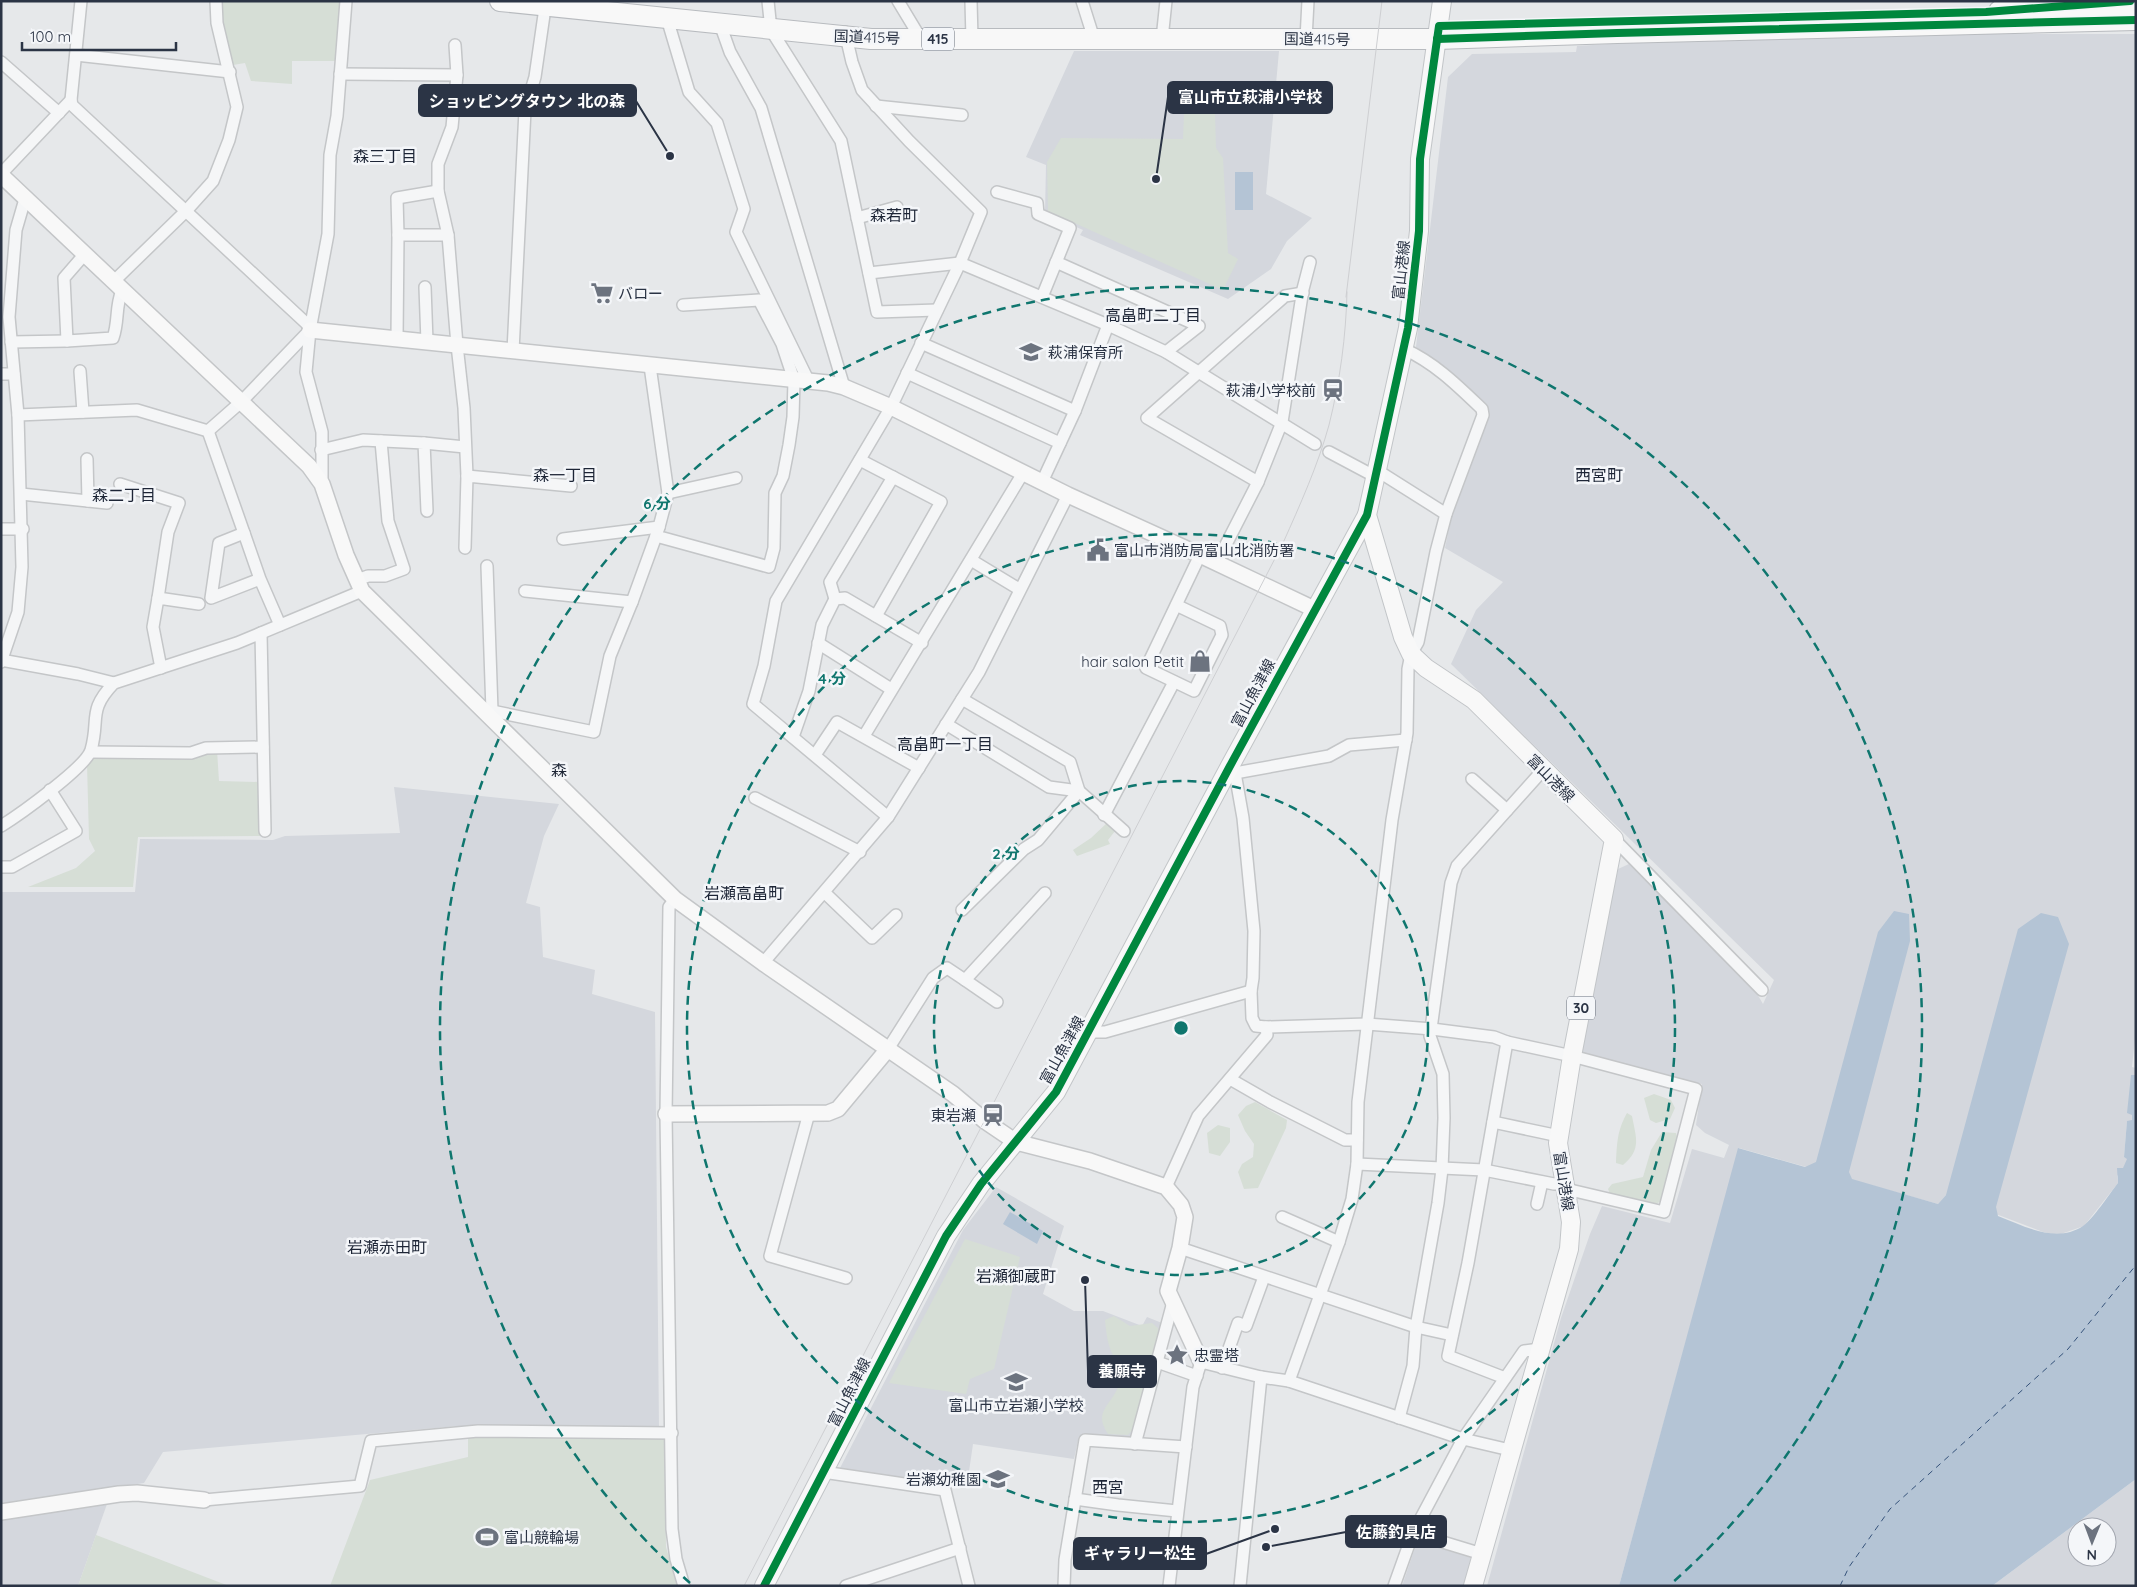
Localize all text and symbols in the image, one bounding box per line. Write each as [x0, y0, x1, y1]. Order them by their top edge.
scale bar [22, 20, 176, 52]
street label: 国道415号 [833, 26, 901, 48]
text: 100 m [30, 27, 71, 46]
road number: 415 [922, 28, 954, 50]
street label: 国道415号 [1284, 29, 1350, 49]
callout: 富山市立萩浦小学校 [1168, 82, 1332, 113]
callout: ショッピングタウン 北の森 [419, 85, 636, 116]
text: 富山市立萩浦小学校 [1178, 87, 1322, 107]
text: ショッピングタウン 北の森 [429, 91, 625, 111]
district label: 森三丁目 [353, 146, 417, 166]
district label: 森若町 [870, 205, 918, 225]
street label: 富山港線 [1388, 239, 1414, 301]
supermarket icon: バロー [589, 280, 615, 306]
place label: バロー [618, 284, 663, 303]
district label: 高畠町二丁目 [1105, 305, 1201, 325]
school or university icon: 萩浦保育所 [1018, 339, 1044, 365]
place label: 萩浦保育所 [1048, 343, 1123, 362]
station icon: 萩浦小学校前 [1320, 377, 1346, 403]
place label: 萩浦小学校前 [1226, 381, 1316, 400]
district label: 森一丁目 [533, 465, 597, 485]
district label: 西宮町 [1575, 465, 1623, 485]
district label: 森二丁目 [92, 485, 156, 505]
text: 6 分 [643, 494, 671, 513]
public building icon: 富山市消防局富山北消防署 [1085, 537, 1111, 563]
place label: 富山市消防局富山北消防署 [1114, 541, 1294, 560]
shop icon: hair salon Petit [1187, 648, 1213, 674]
place label: hair salon Petit [1081, 652, 1184, 671]
street label: 富山魚津線 [1227, 655, 1279, 731]
text: 4 分 [818, 669, 846, 688]
district label: 高畠町一丁目 [897, 734, 993, 754]
street label: 富山港線 [1523, 750, 1579, 806]
district label: 森 [551, 760, 567, 780]
text: 2 分 [992, 844, 1020, 863]
district label: 岩瀬高畠町 [704, 883, 784, 903]
road number: 30 [1567, 996, 1595, 1020]
street label: 富山魚津線 [1036, 1013, 1088, 1087]
centre of rings [1172, 1019, 1190, 1037]
station icon: 東岩瀬 [980, 1102, 1006, 1128]
place label: 東岩瀬 [931, 1106, 976, 1125]
street label: 富山港線 [1550, 1150, 1578, 1212]
district label: 岩瀬赤田町 [347, 1237, 427, 1257]
district label: 岩瀬御蔵町 [976, 1266, 1056, 1286]
place icon: 忠霊塔 [1164, 1342, 1190, 1368]
place label: 忠霊塔 [1194, 1346, 1239, 1365]
street label: 富山魚津線 [824, 1354, 874, 1430]
callout: 養願寺 [1088, 1356, 1156, 1387]
text: 養願寺 [1098, 1361, 1146, 1381]
school or university icon: 富山市立岩瀬小学校 [1003, 1369, 1029, 1395]
place label: 富山市立岩瀬小学校 [948, 1396, 1084, 1415]
school or university icon: 岩瀬幼稚園 [985, 1466, 1011, 1492]
place label: 岩瀬幼稚園 [906, 1470, 981, 1489]
district label: 西宮 [1092, 1477, 1124, 1497]
callout: 佐藤釣具店 [1346, 1516, 1446, 1547]
north arrow [2067, 1517, 2117, 1567]
text: 佐藤釣具店 [1355, 1522, 1436, 1542]
sports icon: 富山競輪場 [474, 1524, 500, 1550]
place label: 富山競輪場 [504, 1528, 579, 1547]
callout: ギャラリー松生 [1074, 1538, 1206, 1569]
text: ギャラリー松生 [1084, 1543, 1196, 1563]
text: N [2086, 1546, 2097, 1564]

